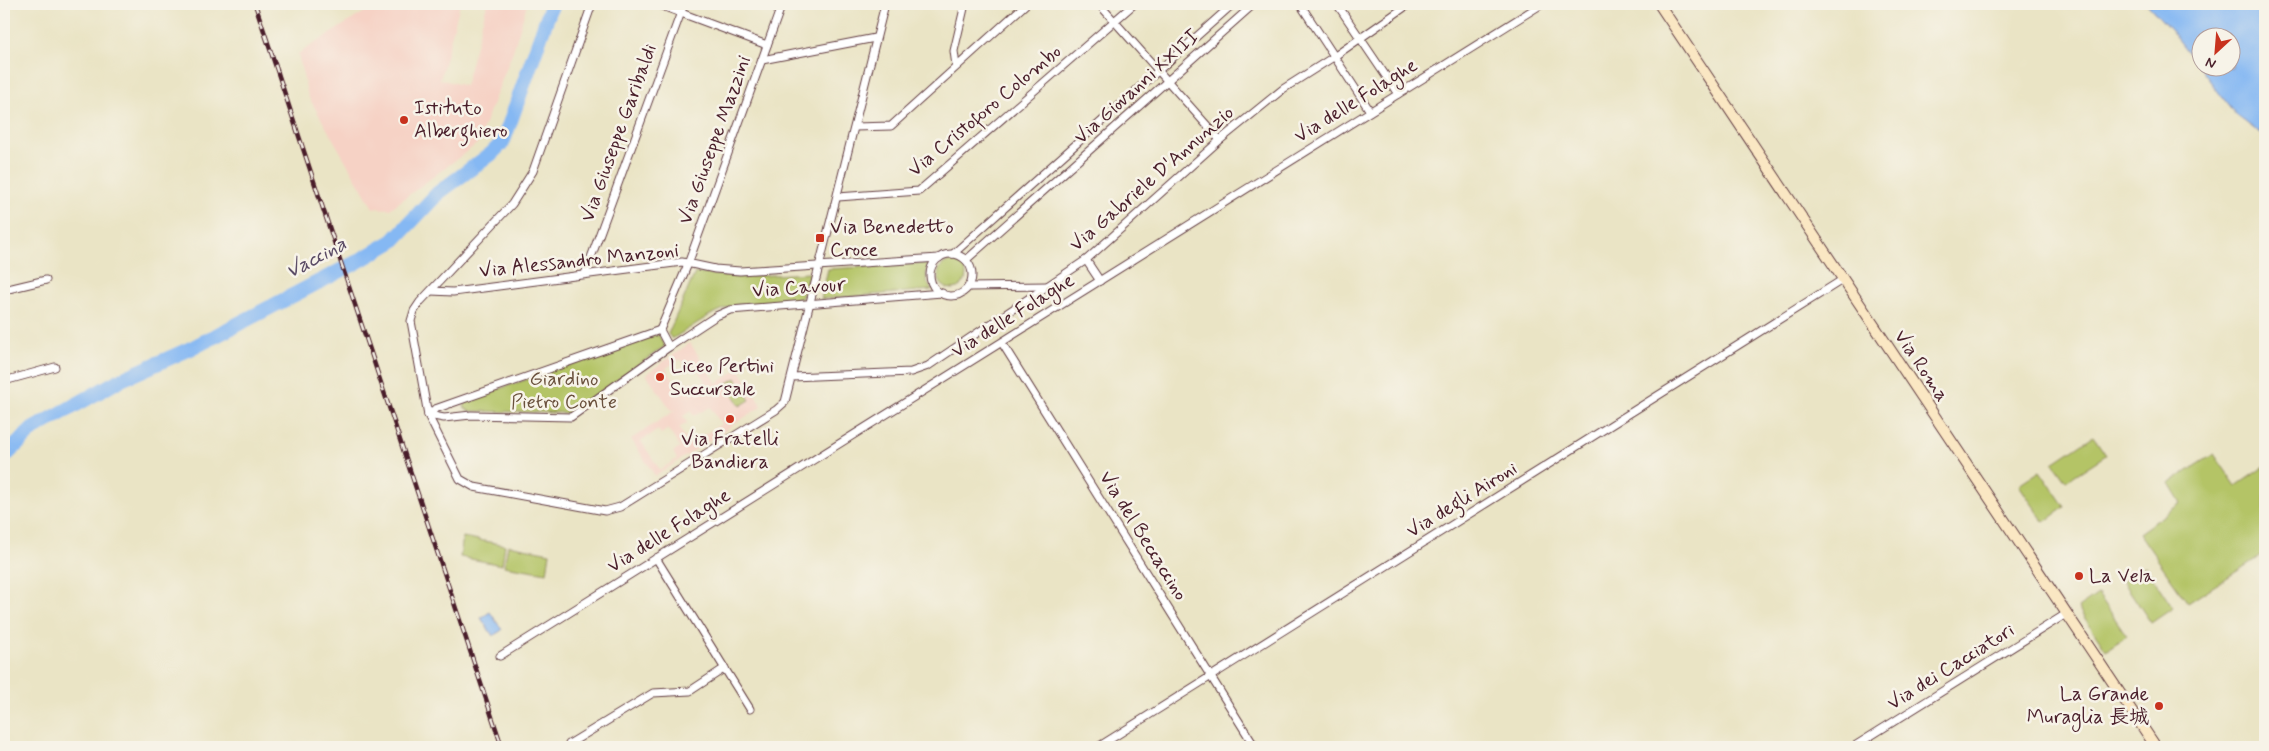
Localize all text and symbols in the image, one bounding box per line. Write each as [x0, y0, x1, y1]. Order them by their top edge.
street label: Via Giovanni XXIII [1068, 23, 1206, 151]
north arrow [2192, 28, 2242, 78]
street label: Via Cristoforo Colombo [903, 39, 1069, 185]
street label: Via Giuseppe Garibaldi [574, 40, 664, 226]
street label: Via Giuseppe Mazzini [672, 52, 758, 228]
street label: Via delle Folaghe [1289, 52, 1423, 151]
text: N [2203, 53, 2219, 73]
place label: Istituto Alberghiero [414, 95, 508, 147]
street label: Via Gabriele D'Annunzio [1064, 100, 1240, 258]
marker: Istituto Alberghiero [398, 114, 410, 126]
place label: Via Benedetto Croce [830, 214, 954, 264]
water label: Vaccina [281, 230, 351, 286]
marker: Via Benedetto Croce [814, 232, 826, 244]
street label: Via Alessandro Manzoni [478, 237, 680, 285]
street label: Via delle Folaghe [946, 267, 1080, 366]
street label: Via Cavour [751, 271, 848, 305]
street label: Via Roma [1887, 325, 1955, 407]
place label: Liceo Pertini Succursale [670, 353, 774, 403]
park label: Giardino Pietro Conte [511, 366, 617, 416]
marker: Liceo Pertini Succursale [654, 371, 666, 383]
marker: Via Fratelli Bandiera [724, 413, 736, 425]
place label: Via Fratelli Bandiera [681, 426, 779, 476]
street label: Via degli Aironi [1401, 455, 1524, 547]
street label: Via del Beccaccino [1092, 466, 1194, 606]
street label: Via delle Folaghe [602, 482, 736, 581]
place label: La Vela [2089, 563, 2156, 590]
marker: La Vela [2073, 570, 2085, 582]
street label: Via dei Cacciatori [1882, 617, 2020, 717]
place label: La Grande Muraglia 長城 [2027, 681, 2149, 732]
marker: La Grande Muraglia 長城 [2153, 700, 2165, 712]

